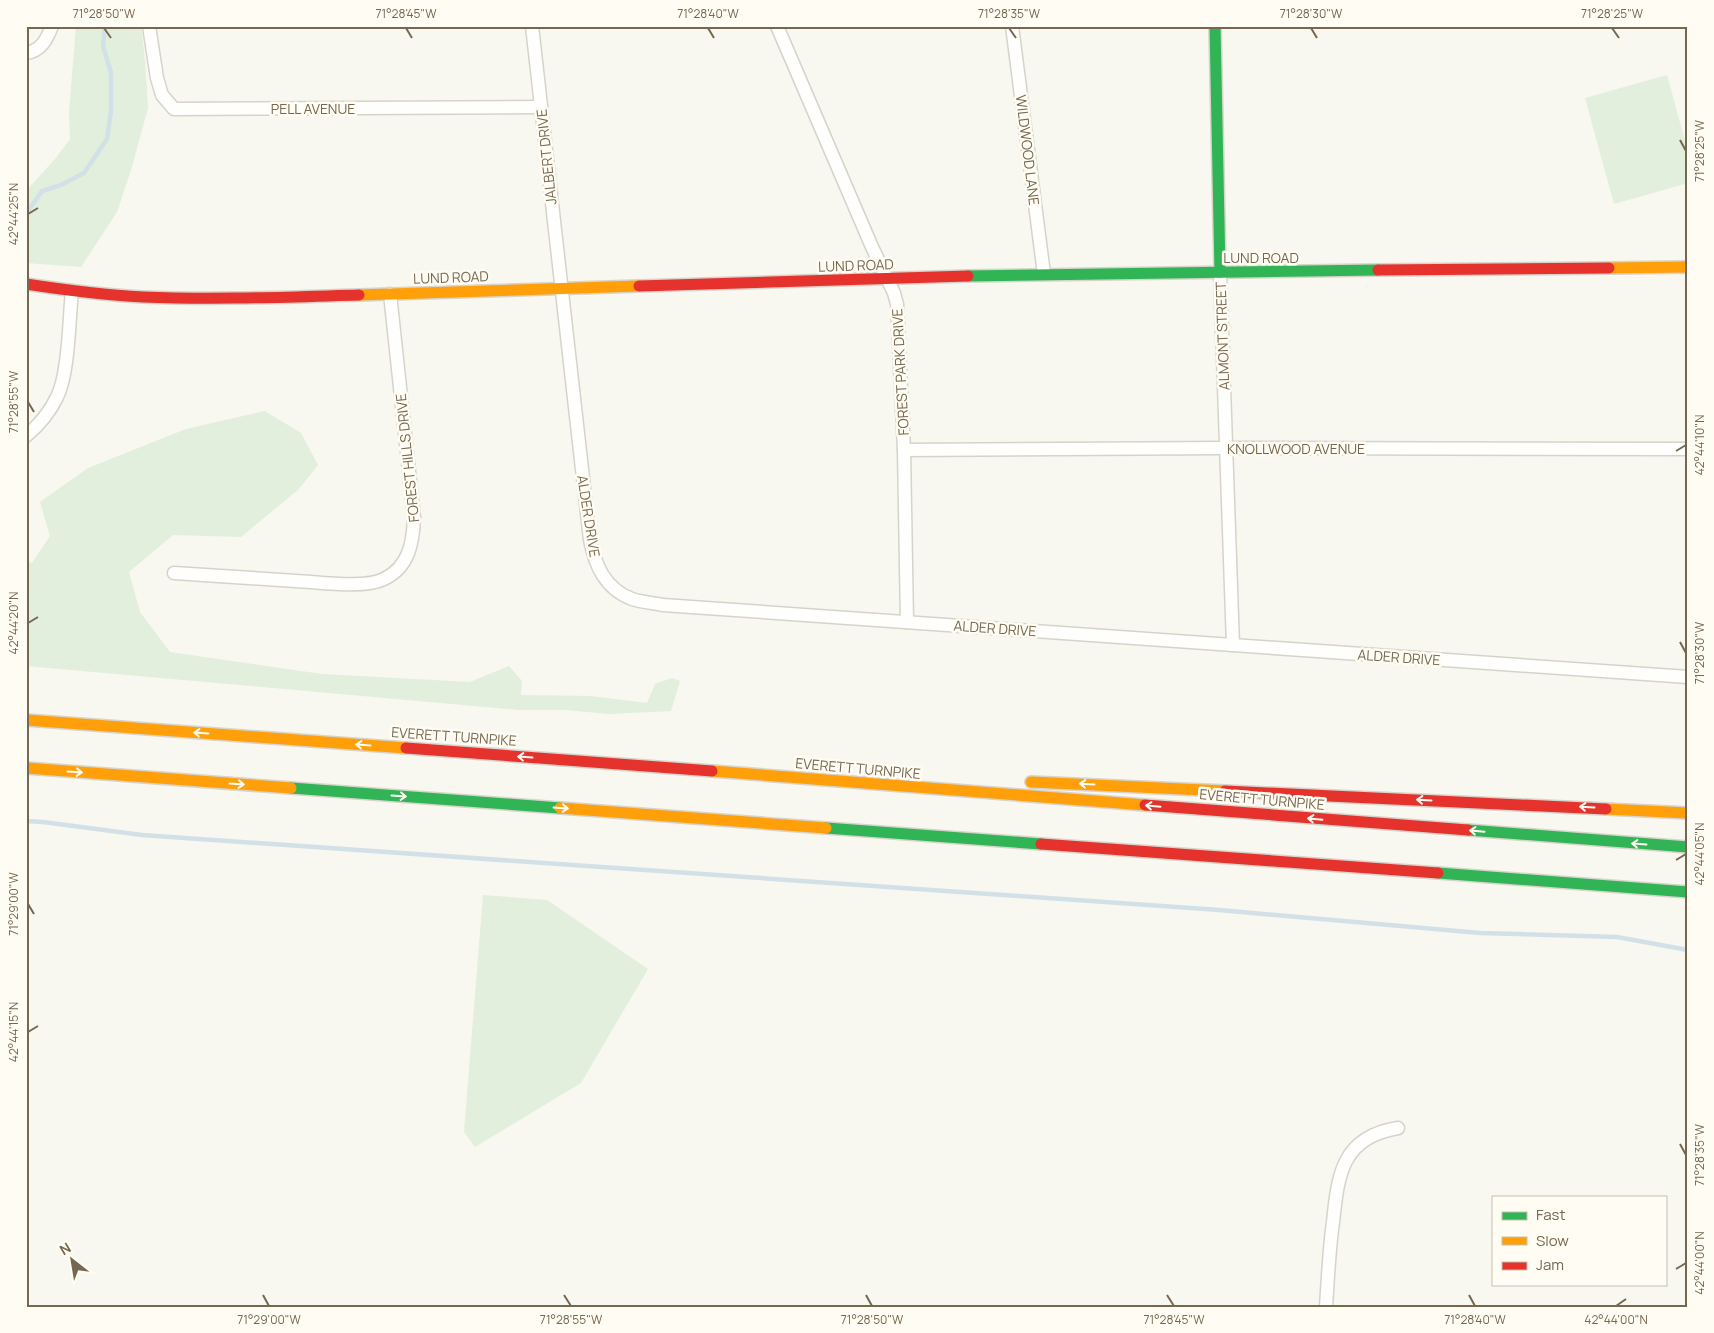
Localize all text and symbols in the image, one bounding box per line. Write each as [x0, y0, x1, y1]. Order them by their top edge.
text: 71°28'50"W [73, 5, 136, 22]
text: 71°28'45"W [376, 5, 437, 22]
text: 71°28'40"W [677, 5, 739, 22]
text: 71°28'35"W [978, 5, 1041, 22]
text: 71°28'30"W [1280, 5, 1343, 22]
text: 71°28'25"W [1581, 5, 1644, 22]
street label: WILDWOOD LANE [1012, 94, 1044, 206]
street label: PELL AVENUE [271, 99, 355, 118]
street label: JALBERT DRIVE [532, 108, 560, 206]
text: 71°28'25"W [1691, 119, 1708, 182]
text: 42°44'25"N [5, 183, 22, 245]
street label: LUND ROAD [1223, 248, 1299, 267]
street label: LUND ROAD [818, 254, 894, 276]
street label: LUND ROAD [413, 266, 489, 288]
street label: ALMONT STREET [1211, 281, 1233, 390]
street label: FOREST PARK DRIVE [887, 308, 913, 436]
text: 71°28'55"W [5, 370, 22, 433]
street label: FOREST HILLS DRIVE [391, 393, 423, 523]
text: 42°44'10"N [1691, 415, 1708, 475]
street label: KNOLLWOOD AVENUE [1227, 439, 1365, 458]
street label: ALDER DRIVE [573, 474, 605, 558]
text: 42°44'20"N [5, 592, 22, 654]
street label: ALDER DRIVE [953, 616, 1037, 640]
text: 71°28'30"W [1691, 621, 1708, 684]
street label: ALDER DRIVE [1357, 645, 1441, 669]
street label: EVERETT TURNPIKE [391, 722, 517, 750]
one-way arrow [193, 728, 209, 737]
one-way arrow [355, 740, 371, 749]
one-way arrow [517, 752, 533, 761]
street label: EVERETT TURNPIKE [795, 753, 921, 783]
one-way arrow [67, 767, 83, 777]
one-way arrow [229, 779, 245, 789]
one-way arrow [1079, 780, 1095, 789]
street label: EVERETT TURNPIKE [1199, 784, 1325, 814]
one-way arrow [391, 791, 407, 801]
one-way arrow [1417, 795, 1433, 804]
one-way arrow [1145, 801, 1161, 811]
one-way arrow [1579, 803, 1595, 812]
one-way arrow [553, 804, 569, 813]
one-way arrow [1307, 814, 1323, 823]
text: 42°44'05"N [1691, 823, 1708, 885]
one-way arrow [1469, 827, 1485, 836]
one-way arrow [1631, 839, 1647, 848]
text: 71°29'00"W [5, 871, 22, 936]
text: 42°44'15"N [5, 1002, 22, 1062]
text: 71°28'35"W [1691, 1123, 1708, 1186]
legend [1492, 1196, 1666, 1286]
text: Fast [1536, 1204, 1565, 1225]
text: Slow [1536, 1230, 1569, 1251]
text: 42°44'00"N [1691, 1231, 1708, 1295]
north arrow [48, 1236, 98, 1286]
text: N [56, 1238, 74, 1259]
text: Jam [1536, 1254, 1564, 1275]
text: 71°29'00"W [237, 1311, 302, 1328]
text: 71°28'55"W [540, 1311, 603, 1328]
text: 71°28'50"W [841, 1311, 904, 1328]
text: 71°28'45"W [1144, 1311, 1205, 1328]
text: 71°28'40"W [1444, 1311, 1506, 1328]
text: 42°44'00"N [1584, 1311, 1648, 1328]

